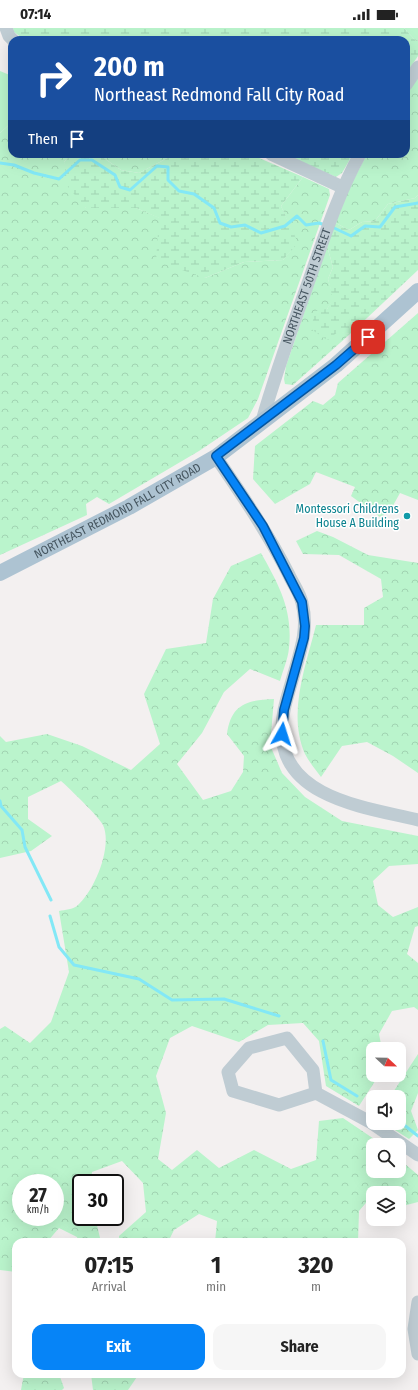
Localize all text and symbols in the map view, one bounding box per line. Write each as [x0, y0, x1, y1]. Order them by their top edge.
text: 07:14 [20, 5, 51, 23]
text: 200 m [94, 50, 165, 83]
icon: right [28, 52, 80, 104]
text: Northeast Redmond Fall City Road [94, 84, 344, 106]
icon: arrive [66, 128, 88, 150]
text: Then [28, 130, 58, 148]
street label: NORTHEAST 50TH STREET [280, 226, 334, 346]
pin [351, 320, 385, 354]
icon: arrive [357, 326, 379, 348]
street label: NORTHEAST REDMOND FALL CITY ROAD [32, 460, 203, 561]
place label: Montessori Childrens House A Building [296, 502, 399, 530]
marker: Montessori Childrens House A Building [402, 511, 412, 521]
position arrow [261, 713, 303, 755]
north arrow [366, 1042, 406, 1082]
map controls [366, 1042, 406, 1226]
button: sound [366, 1090, 406, 1130]
button: search [366, 1138, 406, 1178]
speed limit sign: 30 [72, 1174, 124, 1226]
text: 27 [29, 1183, 47, 1207]
button: layers [366, 1186, 406, 1226]
text: km/h [27, 1204, 49, 1216]
text: 07:15 [84, 1251, 134, 1279]
text: 1 [211, 1251, 221, 1279]
text: 320 [298, 1251, 334, 1279]
text: Arrival [92, 1279, 126, 1294]
text: min [206, 1279, 226, 1294]
text: m [311, 1279, 321, 1294]
button: Exit [32, 1324, 205, 1370]
button: Share [213, 1324, 386, 1370]

